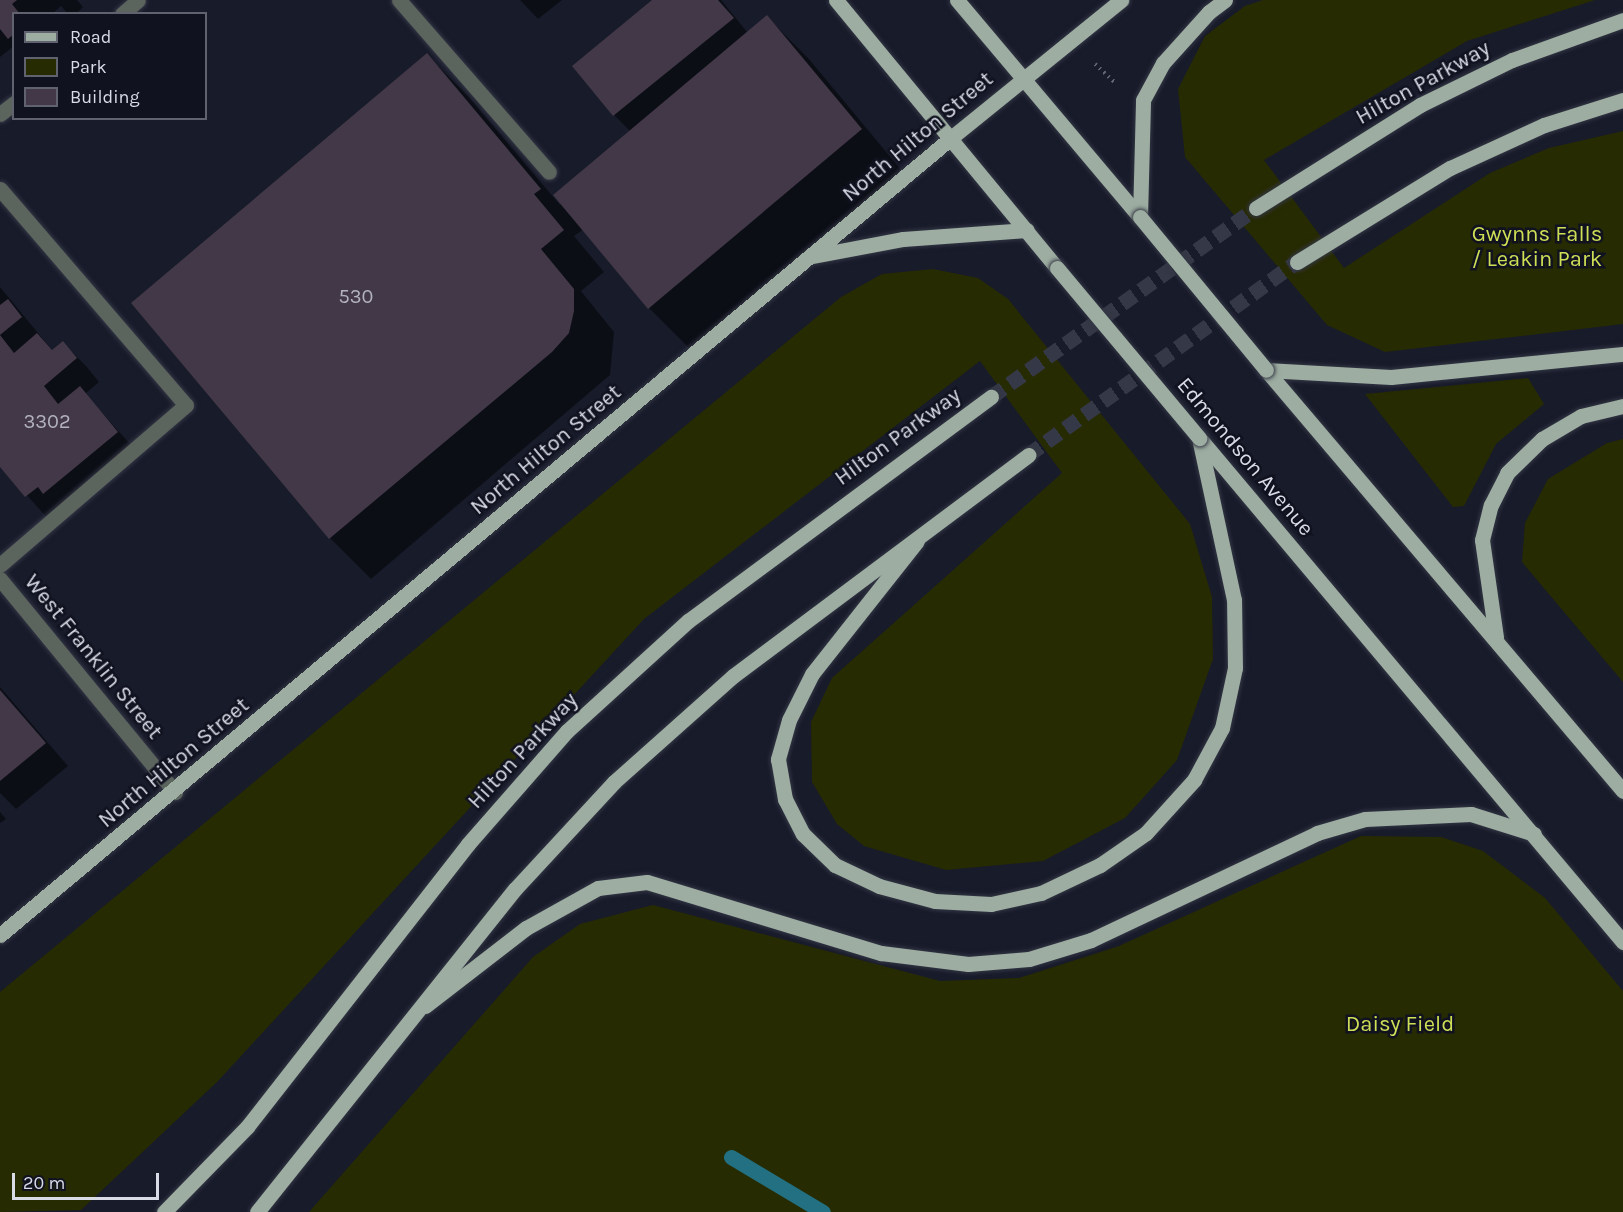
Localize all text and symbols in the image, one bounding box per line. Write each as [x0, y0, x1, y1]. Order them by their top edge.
legend [12, 12, 207, 120]
text: Road [70, 26, 111, 48]
street label: Hilton Parkway [1351, 35, 1495, 131]
text: Park [70, 56, 107, 78]
street label: North Hilton Street [837, 66, 999, 208]
text: Building [70, 86, 140, 108]
park label: Gwynns Falls / Leakin Park [1472, 221, 1602, 272]
house number: 530 [339, 284, 373, 308]
street label: Edmondson Avenue [1171, 372, 1319, 542]
street label: North Hilton Street [465, 379, 627, 521]
street label: Hilton Parkway [830, 382, 966, 492]
house number: 3302 [23, 409, 71, 433]
street label: West Franklin Street [18, 569, 168, 745]
street label: Hilton Parkway [462, 687, 584, 815]
street label: North Hilton Street [93, 692, 255, 834]
park label: Daisy Field [1346, 1012, 1454, 1038]
scale bar [15, 1161, 162, 1199]
text: 20 m [23, 1172, 65, 1194]

